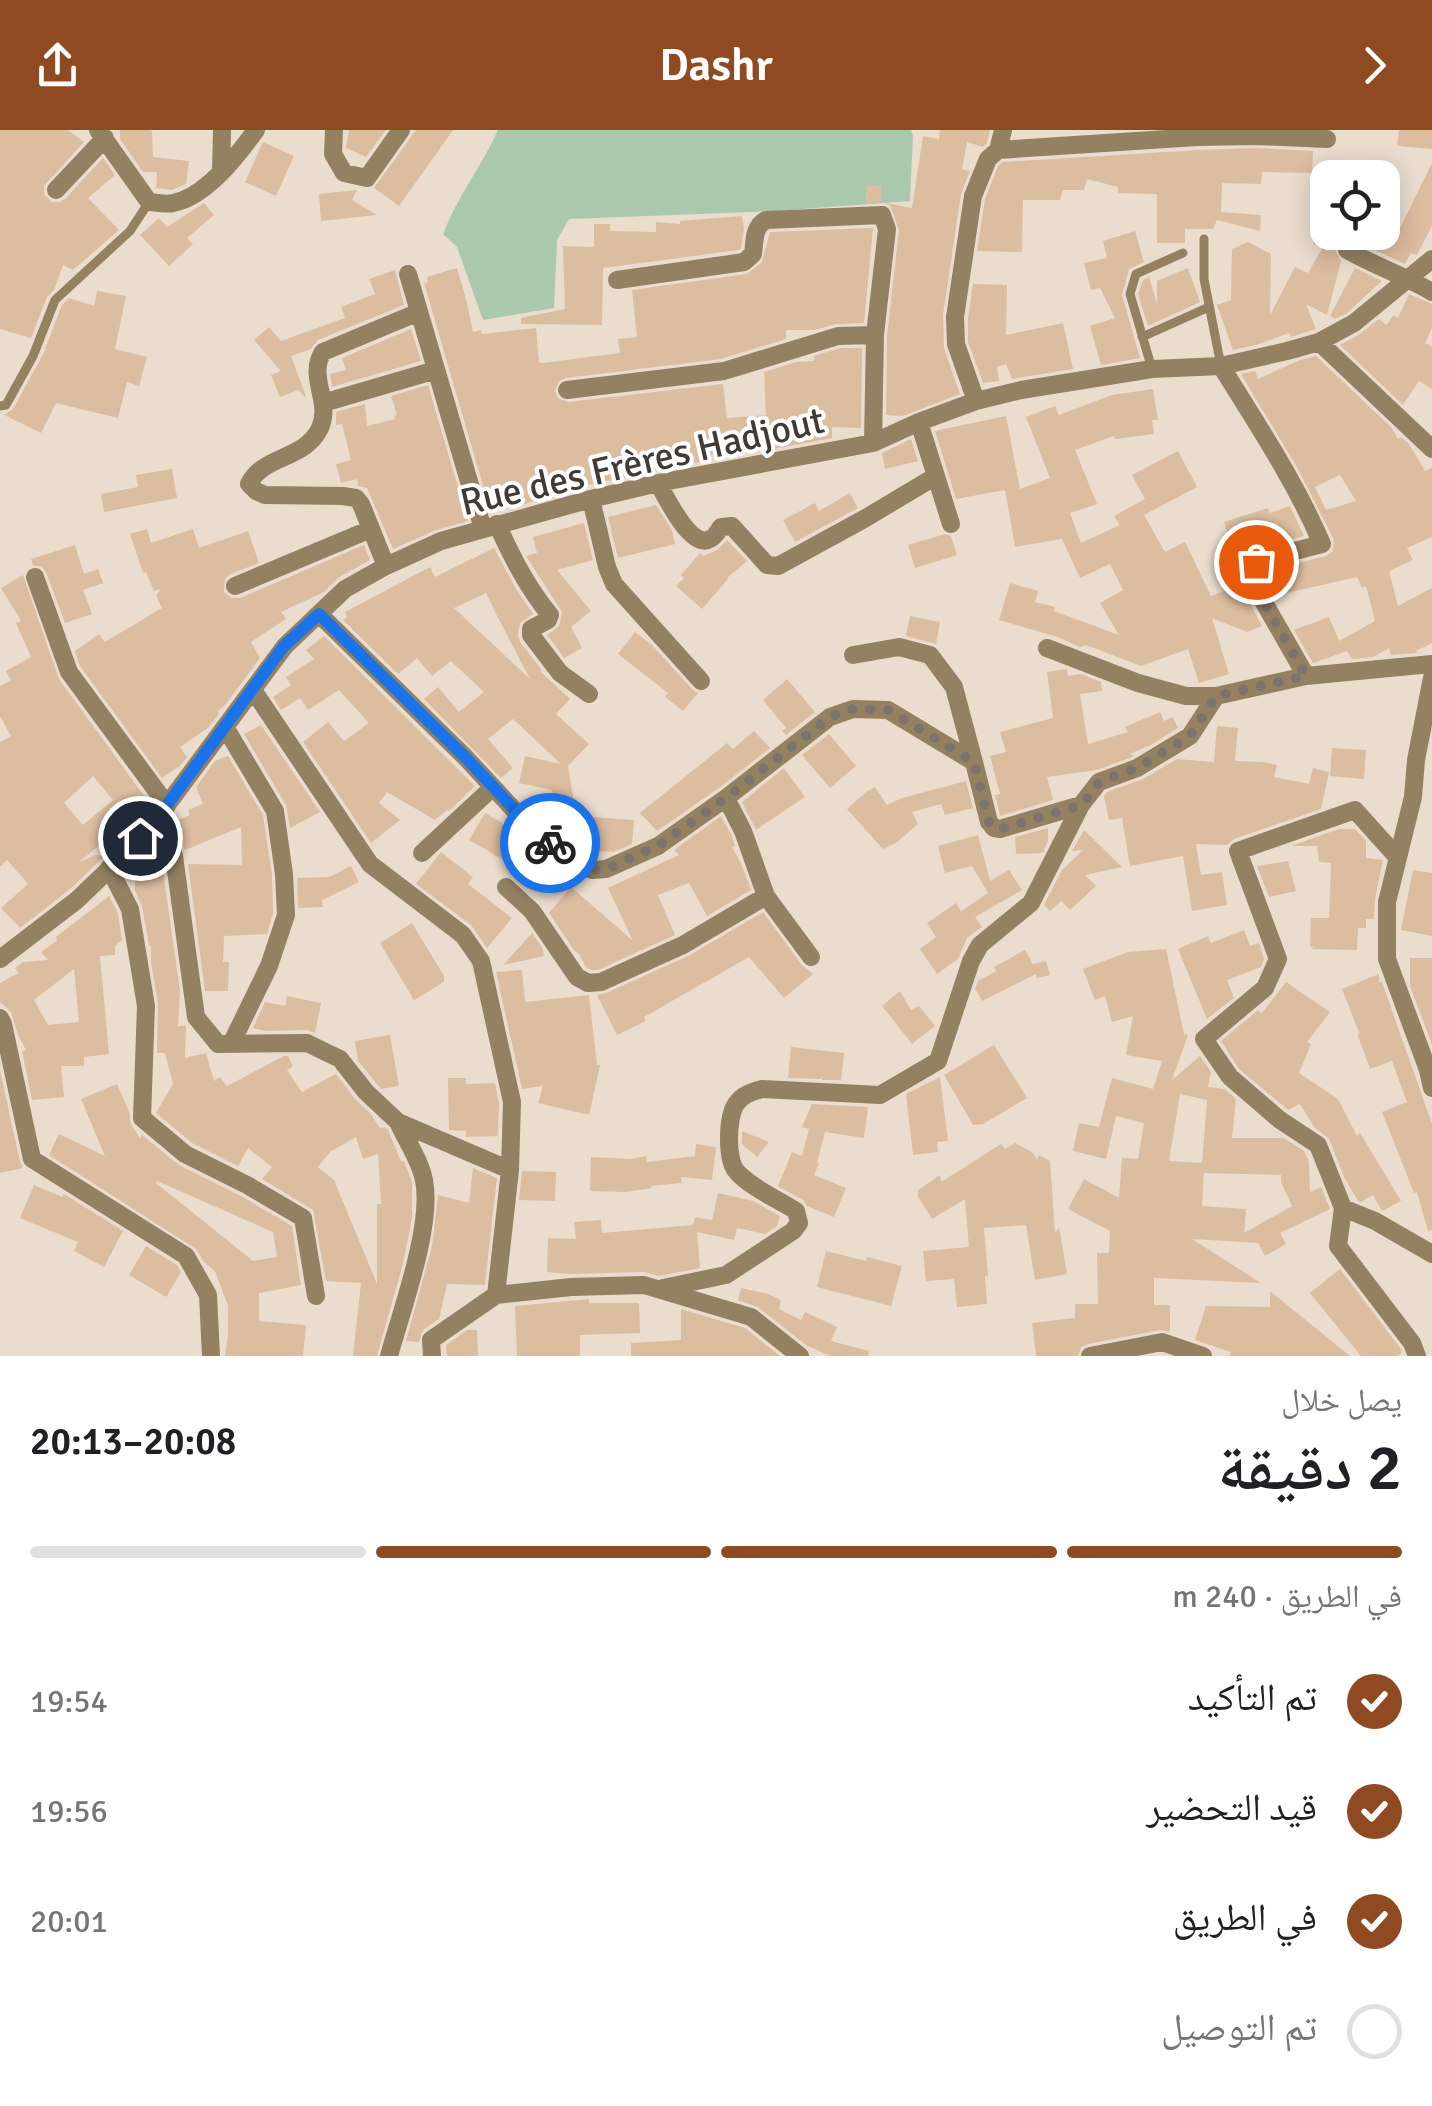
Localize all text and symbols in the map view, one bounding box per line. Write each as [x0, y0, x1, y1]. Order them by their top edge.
icon: share [30, 38, 85, 93]
text: Dashr [659, 38, 773, 93]
icon: forward [1347, 38, 1402, 93]
map controls [1310, 160, 1400, 250]
button: locate [1310, 160, 1400, 250]
street label: Rue des Frères Hadjout [456, 397, 829, 526]
pin [1214, 520, 1299, 605]
icon: bag [1229, 535, 1284, 590]
courier [500, 793, 600, 893]
pin [98, 796, 183, 881]
icon: home [113, 811, 168, 866]
icon: bike [523, 816, 578, 871]
text: يصل خلال [1281, 1381, 1402, 1420]
text: 20:08–20:13 [30, 1418, 236, 1465]
text: 2 دقيقة [1218, 1428, 1402, 1508]
text: في الطريق · 240 m [1172, 1577, 1402, 1616]
text: تم التأكيد [1188, 1674, 1317, 1721]
icon: check [1347, 1674, 1402, 1729]
text: 19:54 [30, 1682, 108, 1721]
text: قيد التحضير [1146, 1784, 1317, 1831]
icon: check [1347, 1784, 1402, 1839]
text: 19:56 [30, 1792, 108, 1831]
text: في الطريق [1173, 1894, 1317, 1941]
icon: check [1347, 1894, 1402, 1949]
text: 20:01 [30, 1902, 108, 1941]
text: تم التوصيل [1161, 2004, 1317, 2051]

